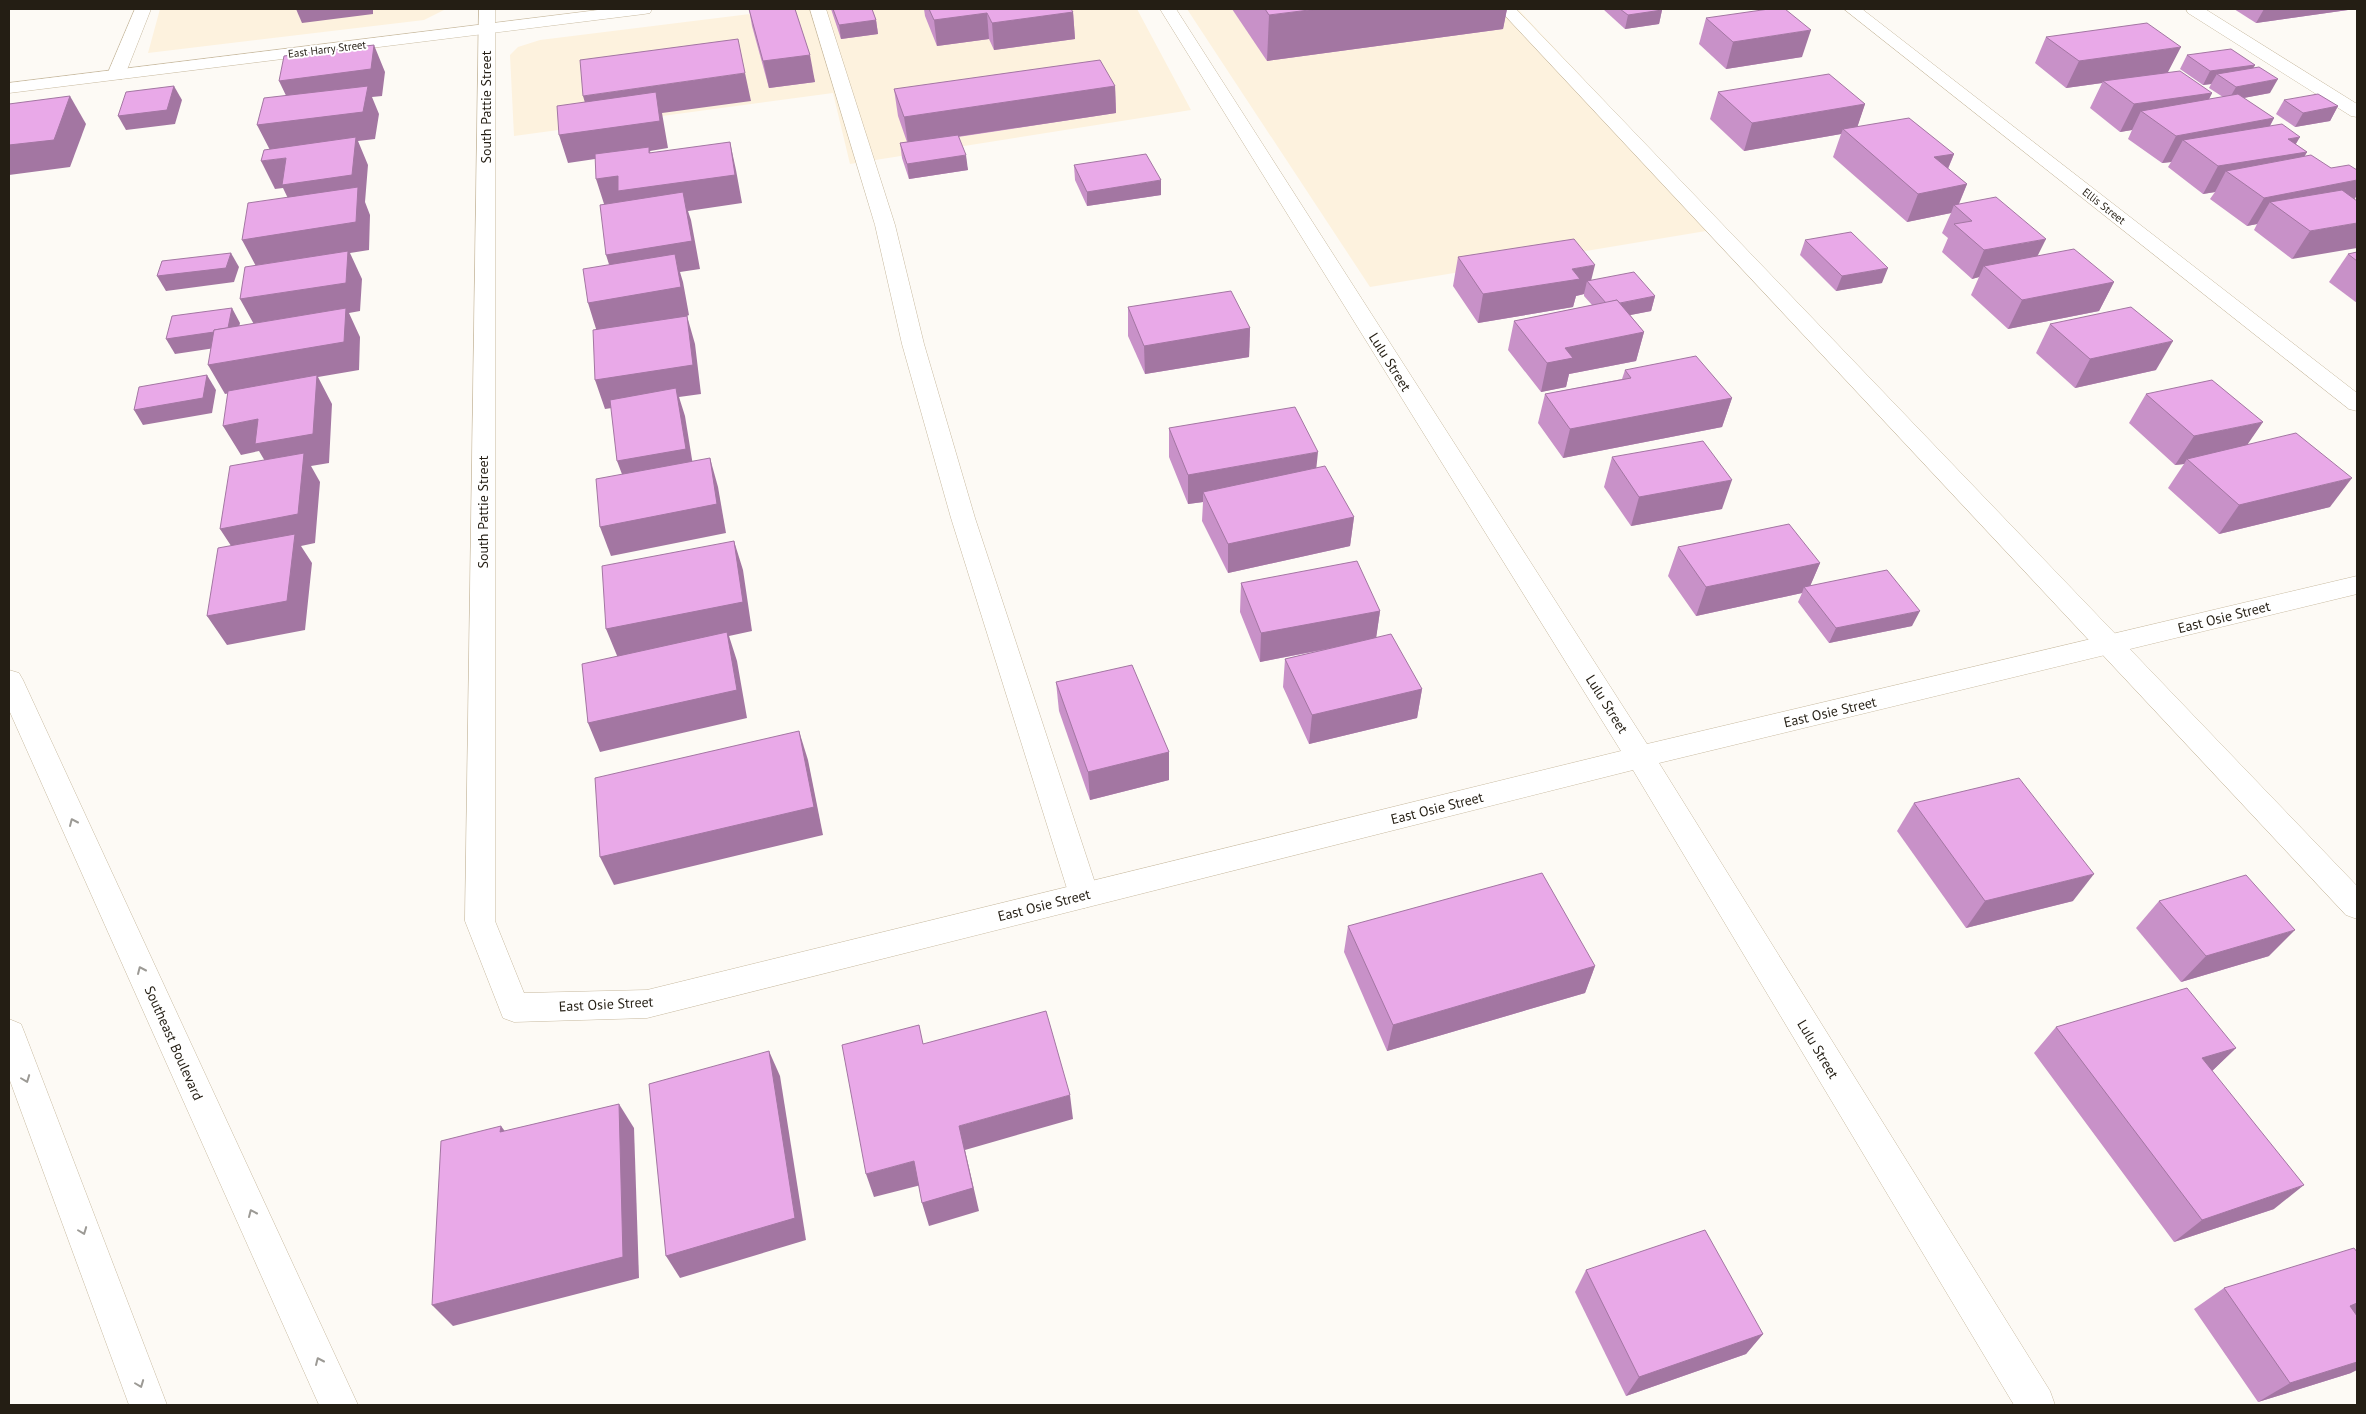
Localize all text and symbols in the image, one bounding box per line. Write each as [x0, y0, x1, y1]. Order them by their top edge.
street label: East Harry Street [287, 37, 367, 61]
street label: South Pattie Street [477, 50, 495, 163]
street label: Ellis Street [2080, 185, 2129, 227]
street label: Lulu Street [1365, 329, 1415, 395]
street label: South Pattie Street [474, 455, 492, 568]
street label: East Osie Street [2176, 597, 2272, 637]
street label: Lulu Street [1582, 671, 1632, 737]
street label: East Osie Street [1782, 693, 1878, 731]
street label: East Osie Street [1389, 788, 1485, 828]
one-way arrow [69, 818, 80, 827]
street label: East Osie Street [996, 885, 1092, 925]
one-way arrow [136, 966, 147, 975]
street label: Southeast Boulevard [141, 983, 207, 1103]
street label: East Osie Street [558, 993, 654, 1015]
street label: Lulu Street [1793, 1016, 1843, 1082]
one-way arrow [20, 1074, 30, 1083]
one-way arrow [247, 1209, 258, 1218]
one-way arrow [77, 1227, 87, 1235]
one-way arrow [315, 1357, 325, 1366]
one-way arrow [134, 1379, 144, 1387]

